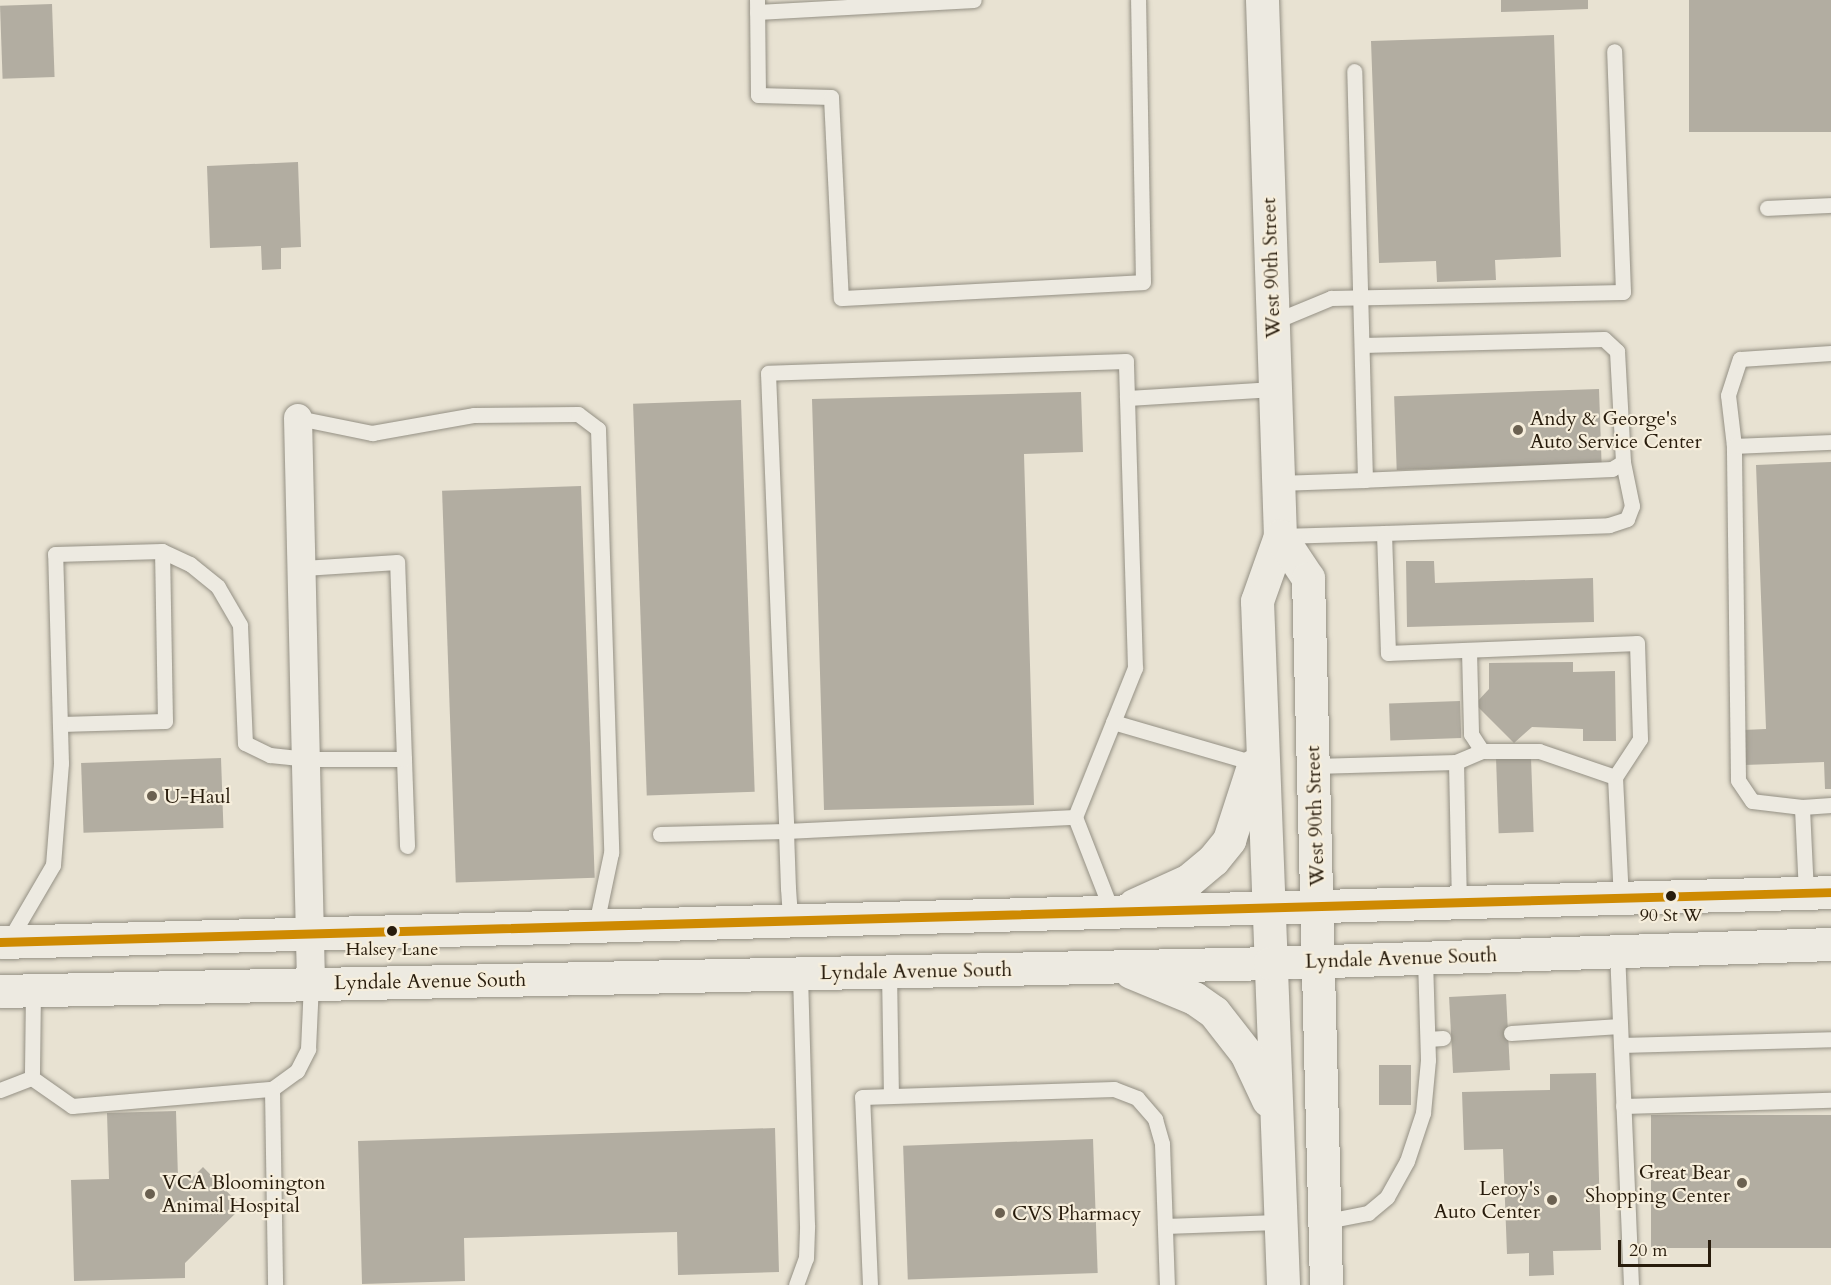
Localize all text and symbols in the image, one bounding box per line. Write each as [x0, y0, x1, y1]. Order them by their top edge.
street label: West 90th Street [1257, 197, 1285, 339]
place label: Andy & George's Auto Service Center [1530, 406, 1702, 453]
marker: Andy & George's Auto Service Center [1511, 423, 1525, 437]
street label: West 90th Street [1301, 745, 1329, 887]
place label: U-Haul [164, 784, 231, 808]
marker: U-Haul [145, 789, 159, 803]
marker: 90 St W [1665, 890, 1677, 902]
place label: 90 St W [1640, 905, 1702, 927]
marker: Halsey Lane [386, 925, 398, 937]
place label: Halsey Lane [345, 939, 439, 961]
street label: Lyndale Avenue South [1305, 943, 1497, 973]
street label: Lyndale Avenue South [820, 957, 1012, 985]
street label: Lyndale Avenue South [334, 967, 526, 995]
place label: Great Bear Shopping Center [1585, 1160, 1730, 1207]
place label: VCA Bloomington Animal Hospital [162, 1170, 326, 1217]
place label: Leroy's Auto Center [1434, 1176, 1540, 1223]
marker: Great Bear Shopping Center [1735, 1176, 1749, 1190]
marker: VCA Bloomington Animal Hospital [143, 1187, 157, 1201]
marker: Leroy's Auto Center [1545, 1193, 1559, 1207]
place label: CVS Pharmacy [1012, 1201, 1141, 1225]
marker: CVS Pharmacy [993, 1206, 1007, 1220]
scale bar [1621, 1228, 1714, 1266]
text: 20 m [1629, 1238, 1668, 1263]

